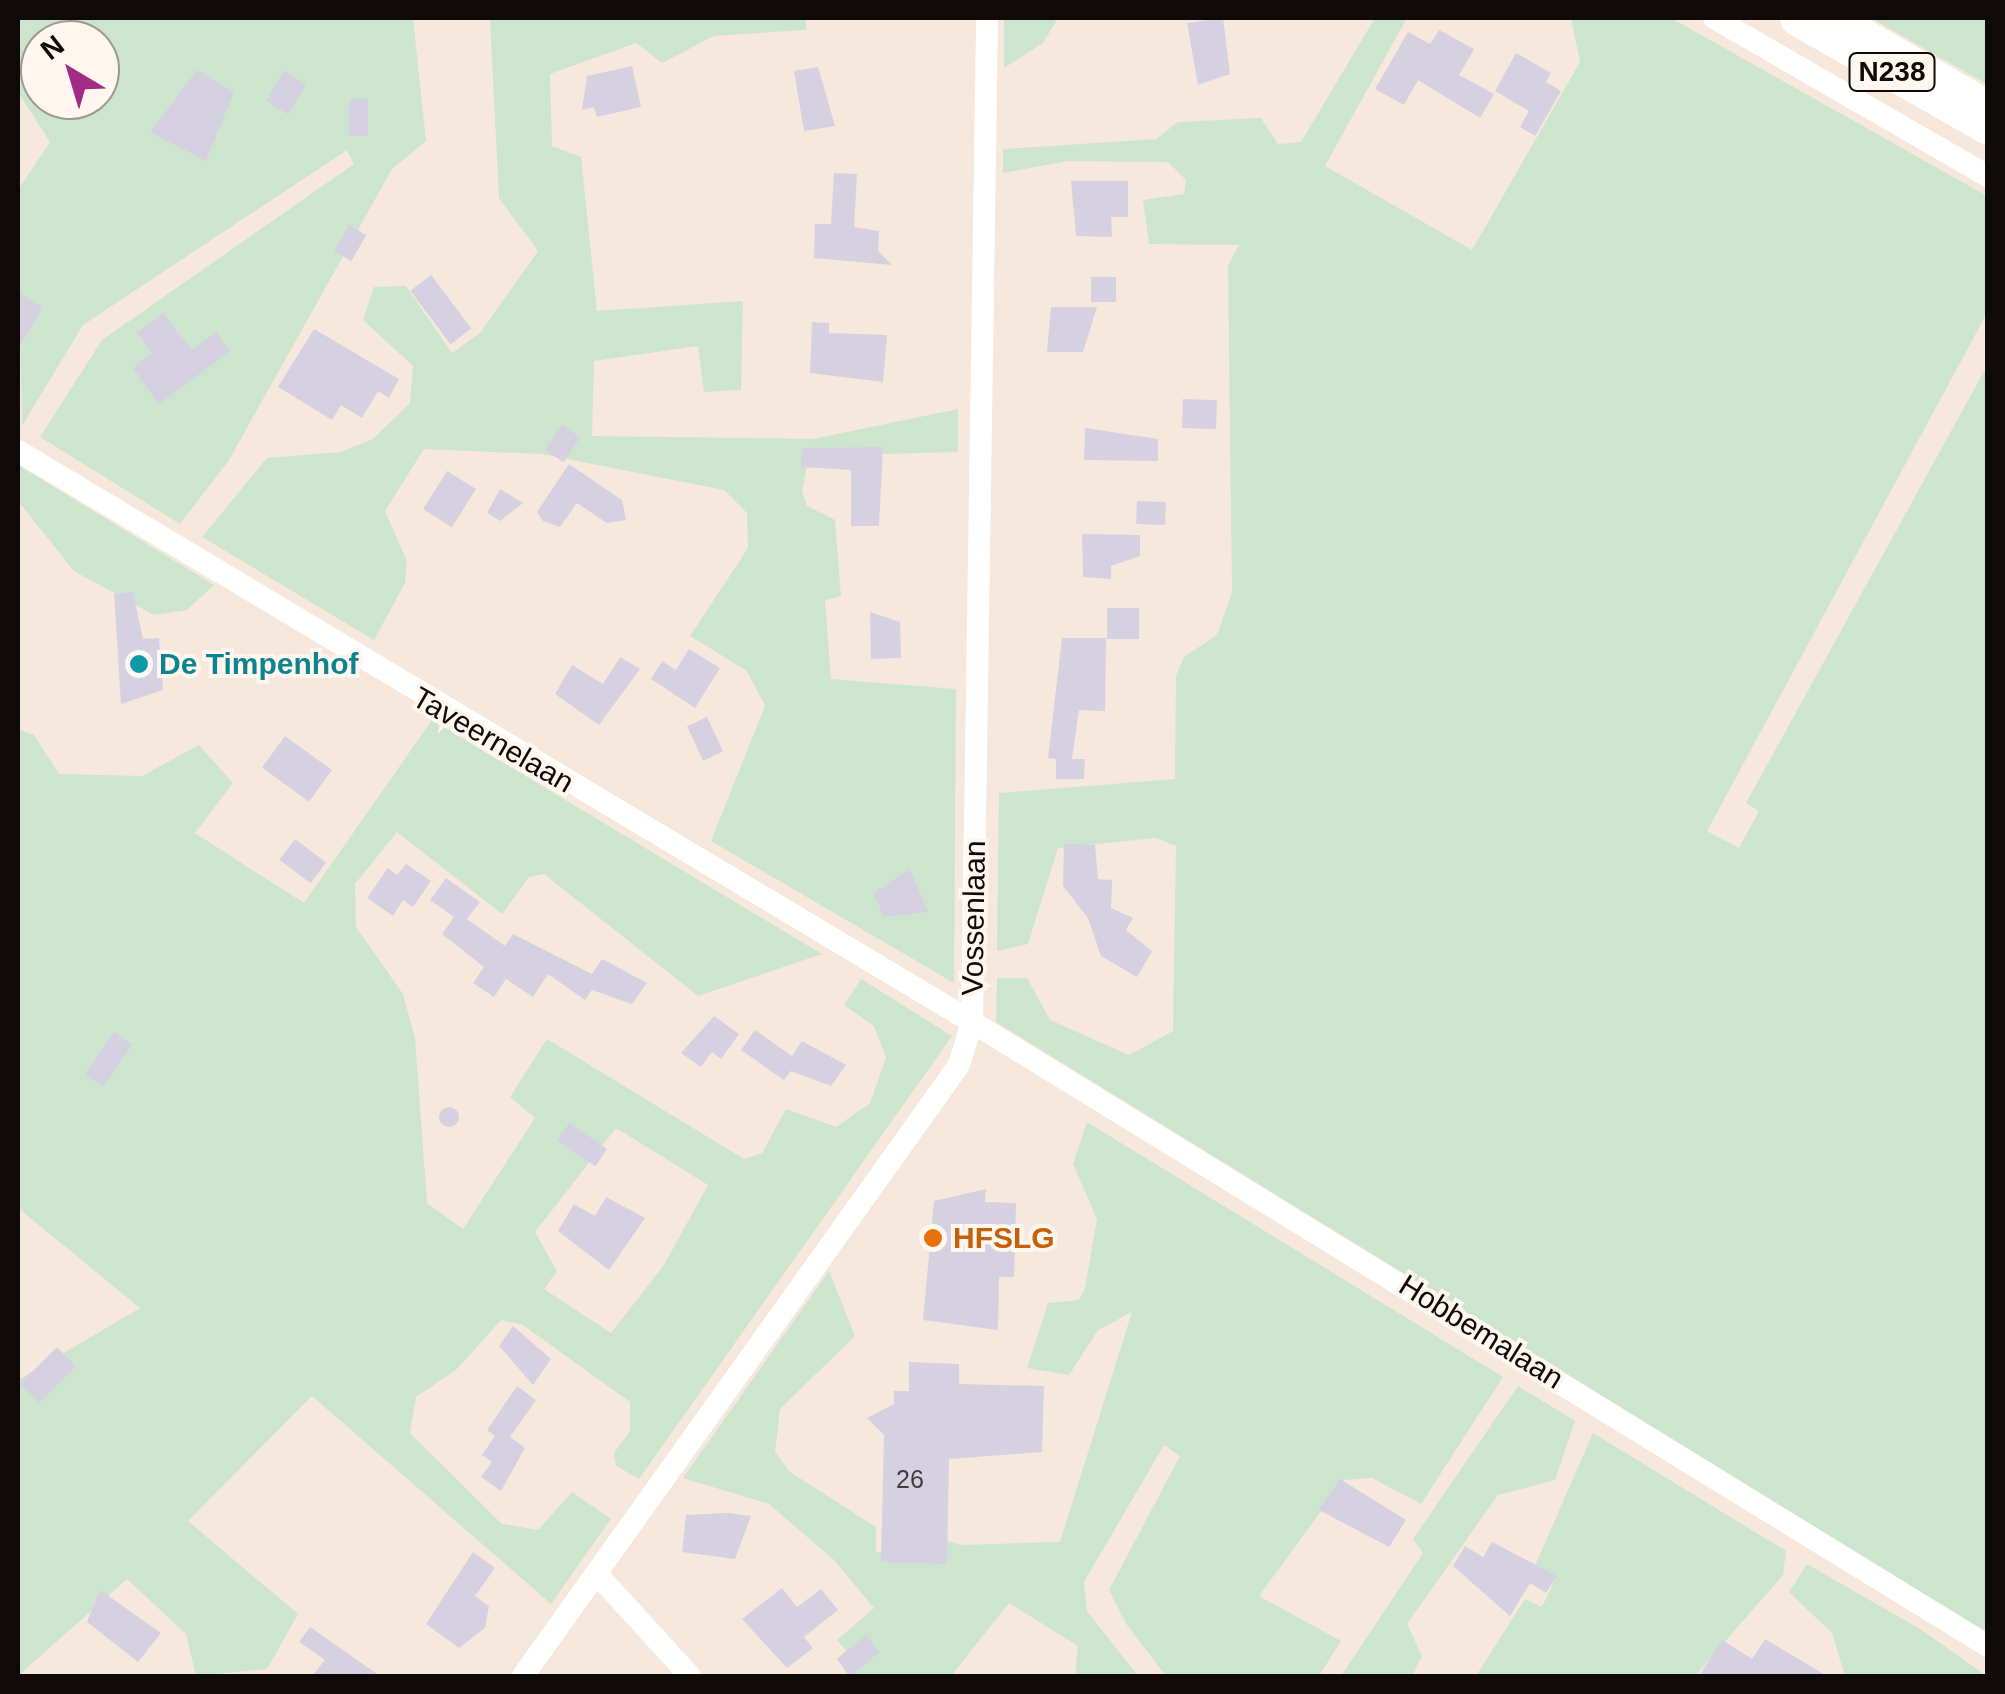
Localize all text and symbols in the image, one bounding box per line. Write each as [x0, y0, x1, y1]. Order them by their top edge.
north arrow [20, 20, 120, 120]
text: N [35, 29, 70, 66]
road number: N238 [1847, 49, 1937, 95]
place label: De Timpenhof [159, 646, 358, 682]
marker: De Timpenhof [128, 653, 150, 675]
street label: Taveernelaan [406, 679, 580, 801]
street label: Vossenlaan [955, 840, 993, 996]
place label: HFSLG [953, 1220, 1055, 1256]
marker: HFSLG [922, 1227, 944, 1249]
street label: Hobbemalaan [1392, 1267, 1570, 1397]
house number: 26 [896, 1464, 924, 1494]

